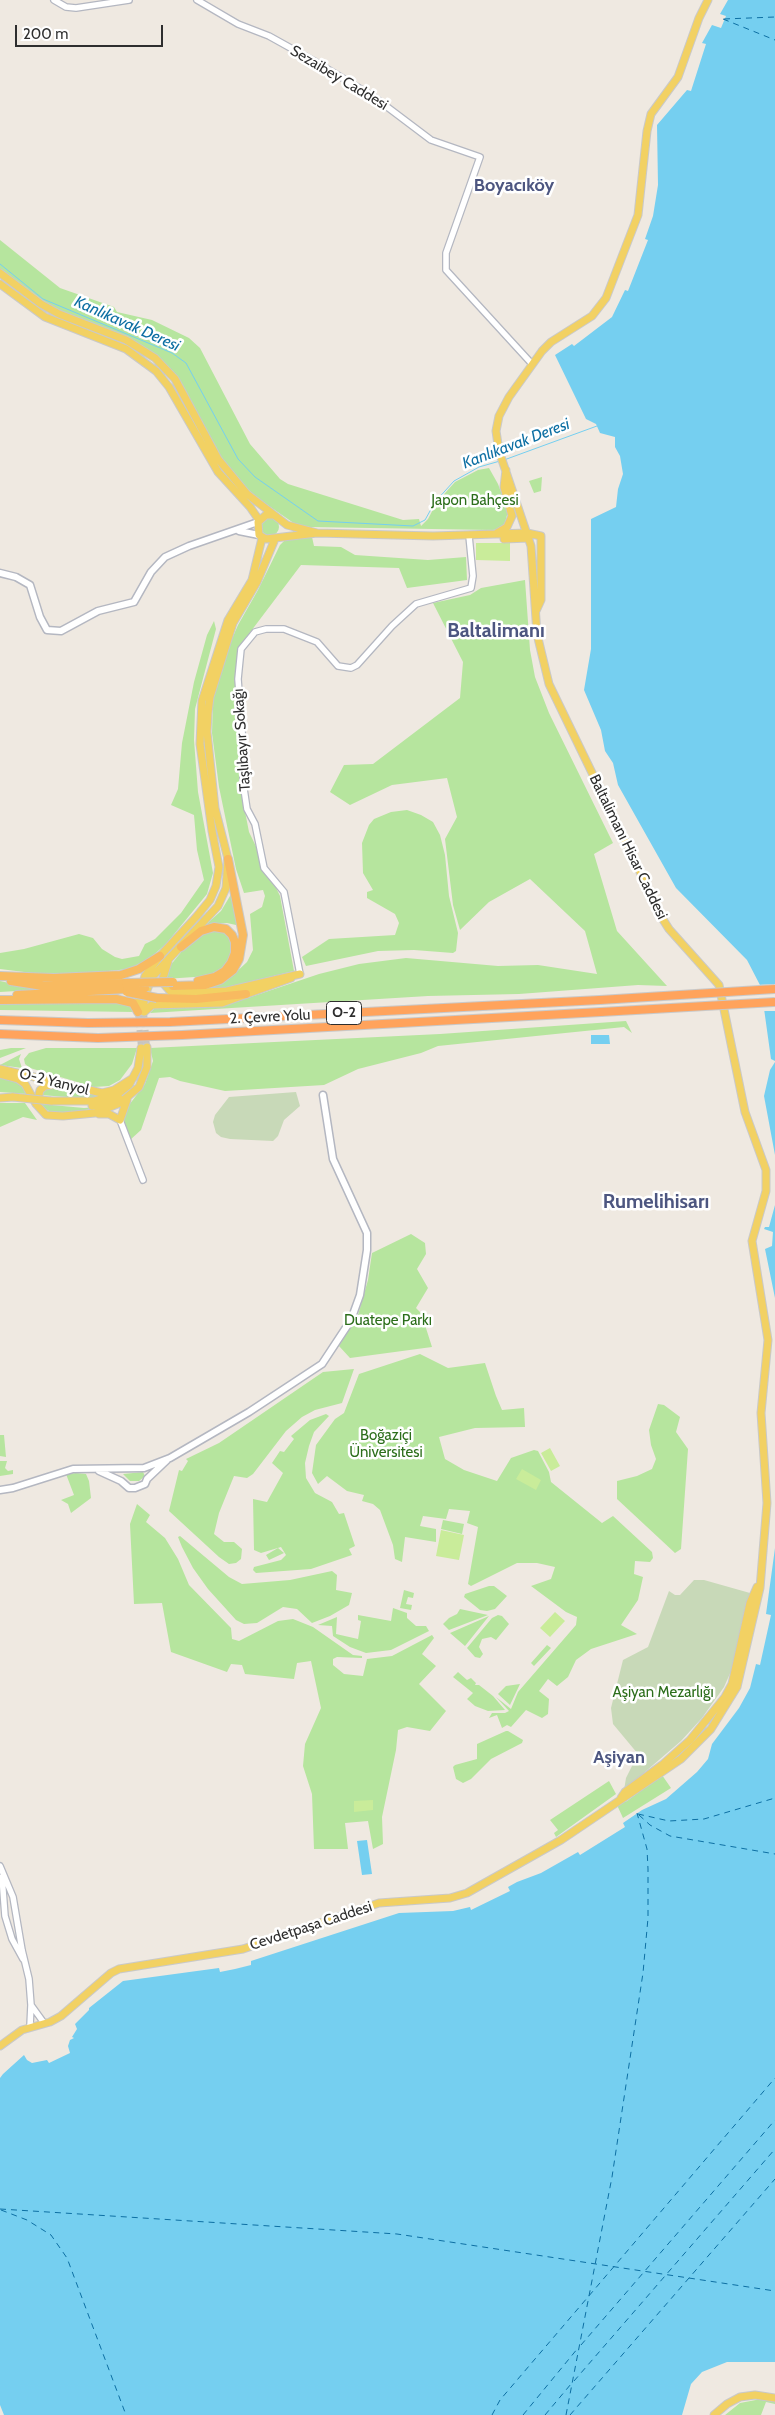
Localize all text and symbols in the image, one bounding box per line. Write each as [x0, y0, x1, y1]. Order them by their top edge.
scale bar [18, 15, 165, 47]
text: 200 m [23, 25, 68, 43]
street label: Sezaibey Caddesi [287, 42, 391, 114]
district label: Boyacıköy [474, 175, 554, 197]
water label: Kanlıkavak Deresi [71, 292, 183, 356]
water label: Kanlıkavak Deresi [460, 415, 572, 473]
park label: Japon Bahçesi [431, 492, 519, 510]
district label: Baltalimanı [447, 619, 545, 643]
street label: Taşlıbayır Sokağı [229, 688, 255, 792]
street label: Baltalimanı Hisar Caddesi [585, 772, 671, 922]
road number: O-2 [326, 1001, 362, 1024]
street label: 2. Çevre Yolu [229, 1006, 311, 1028]
street label: O-2 Yanyol [17, 1065, 91, 1099]
district label: Rumelihisarı [603, 1190, 709, 1214]
park label: Duatepe Parkı [344, 1312, 432, 1330]
park label: Boğaziçi Üniversitesi [349, 1427, 423, 1462]
park label: Aşiyan Mezarlığı [612, 1684, 714, 1702]
district label: Aşiyan [593, 1747, 645, 1769]
street label: Cevdetpaşa Caddesi [248, 1898, 374, 1954]

